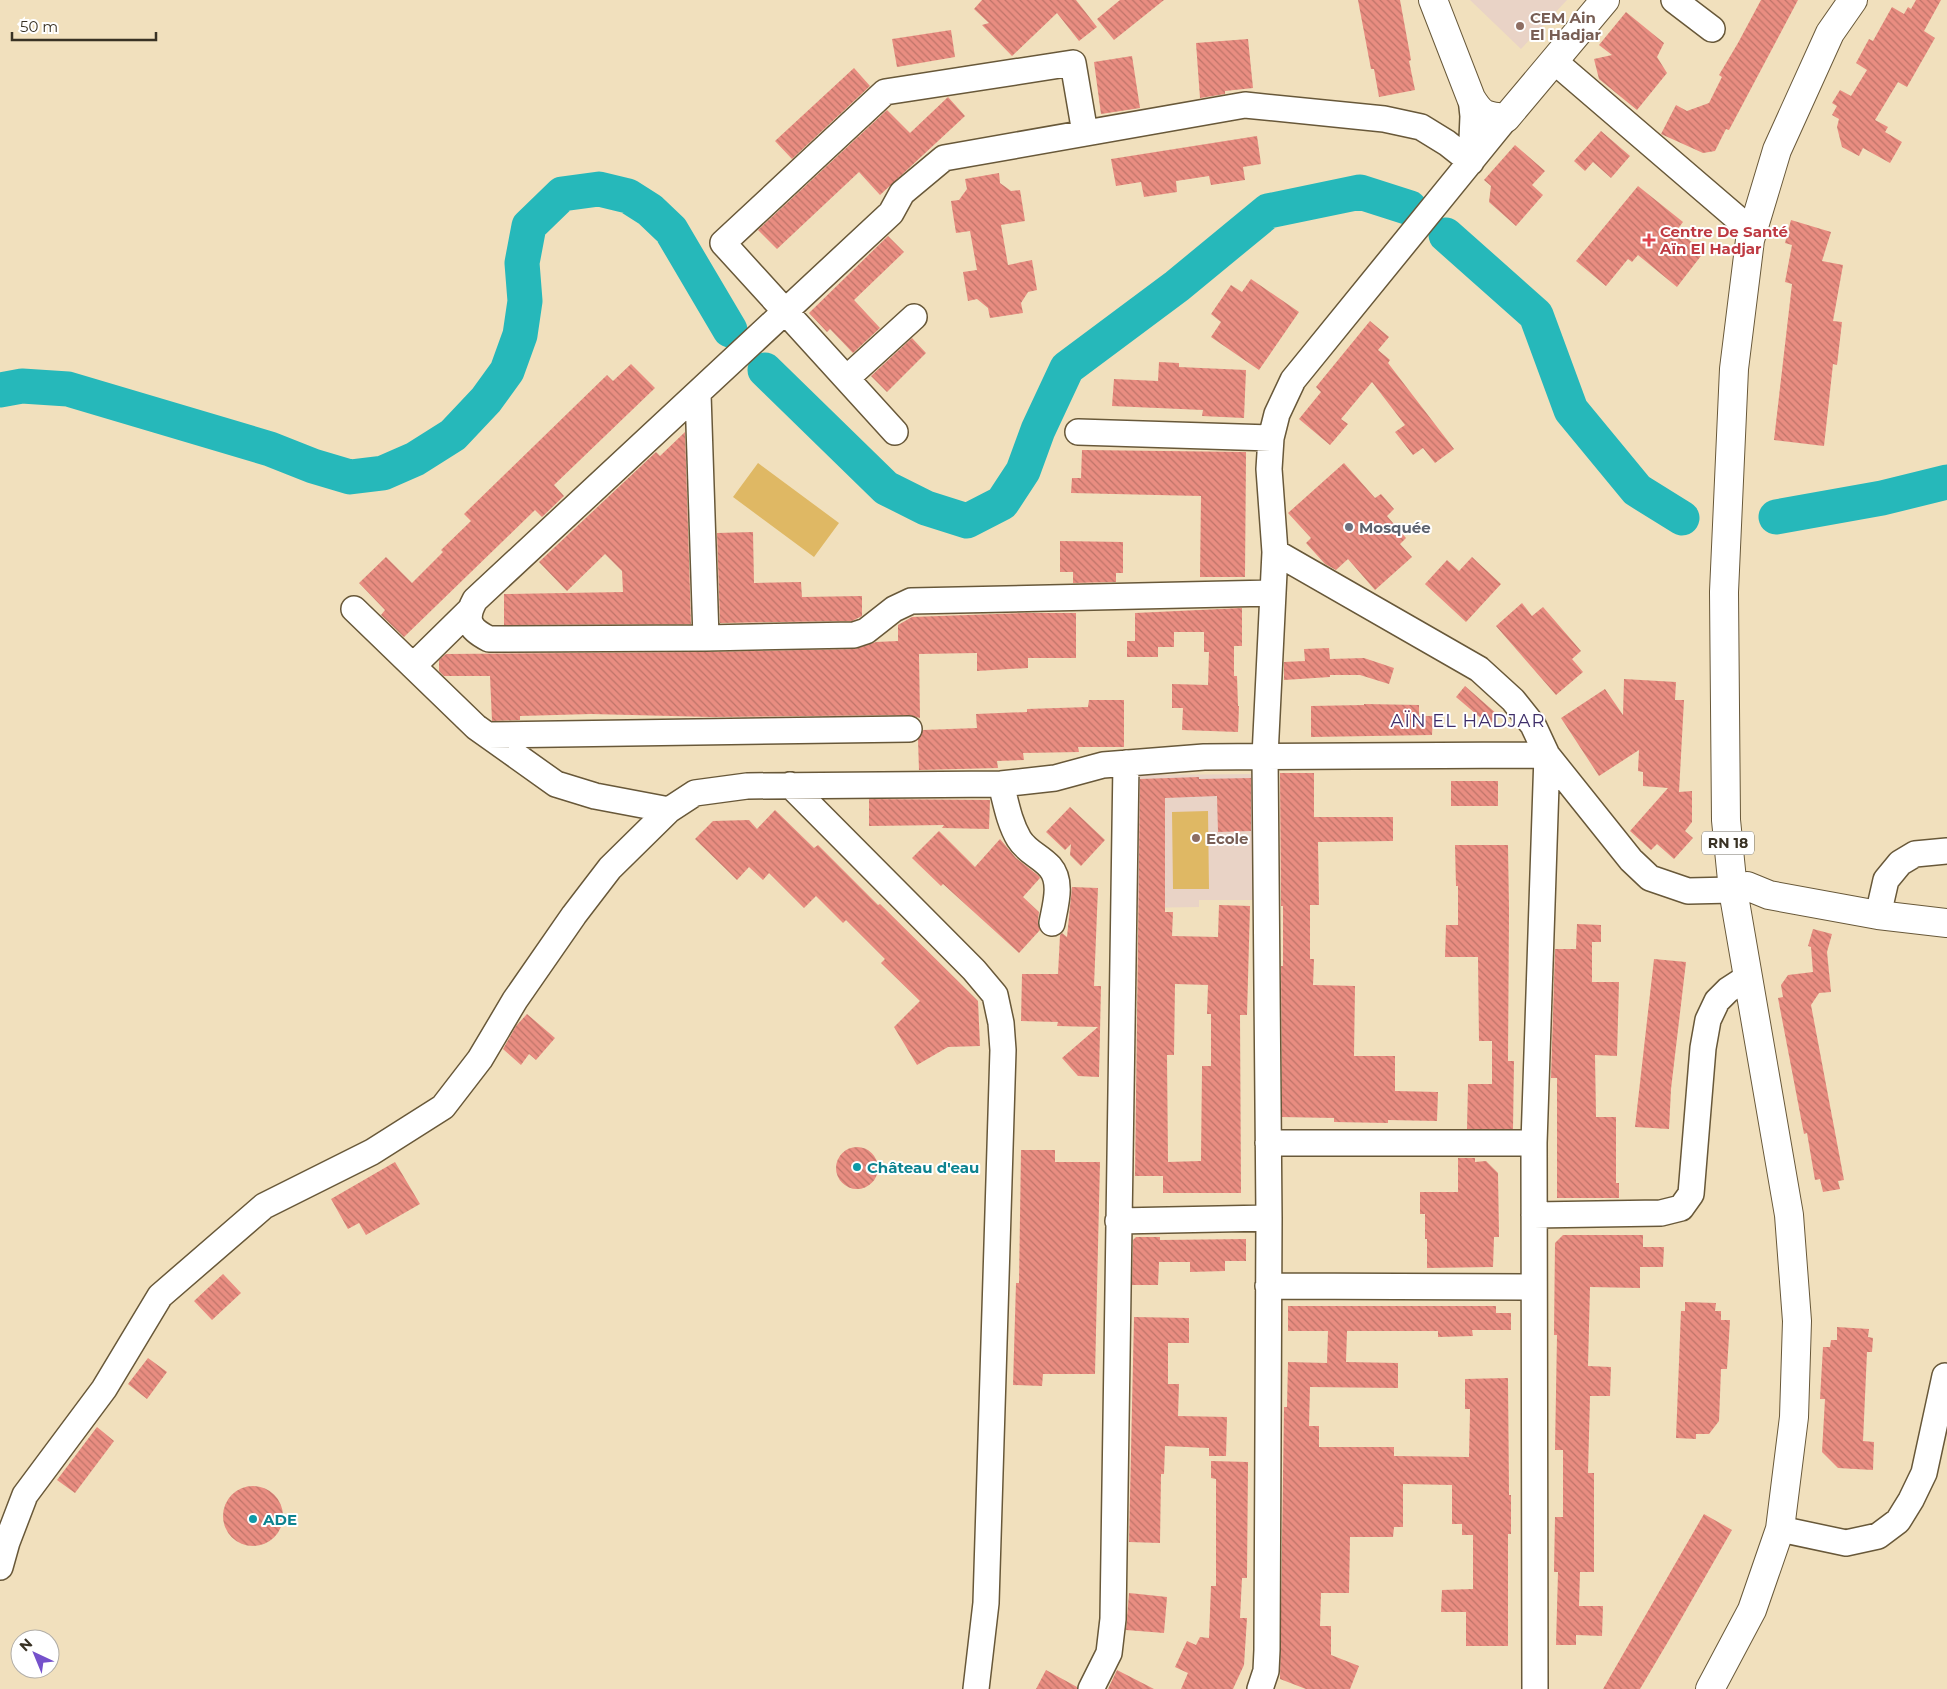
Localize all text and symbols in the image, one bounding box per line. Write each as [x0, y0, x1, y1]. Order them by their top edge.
place label: CEM Ain El Hadjar [1530, 8, 1602, 44]
scale bar [12, 10, 156, 42]
text: 50 m [20, 17, 58, 36]
marker: CEM Ain El Hadjar [1514, 20, 1526, 32]
place label: Centre De Santé Aïn El Hadjar [1659, 222, 1788, 258]
marker: Centre De Santé Aïn El Hadjar [1642, 233, 1656, 247]
place label: Mosquée [1359, 518, 1431, 537]
marker: Mosquée [1343, 521, 1355, 533]
district label: AÏN EL HADJAR [1391, 710, 1545, 732]
place label: Ecole [1206, 829, 1249, 848]
road number: RN 18 [1702, 831, 1754, 854]
marker: Ecole [1190, 832, 1202, 844]
place label: Château d'eau [867, 1158, 979, 1177]
marker: Château d'eau [851, 1161, 863, 1173]
place label: ADE [262, 1510, 297, 1529]
marker: ADE [247, 1513, 259, 1525]
north arrow [10, 1629, 60, 1679]
text: N [16, 1634, 36, 1655]

